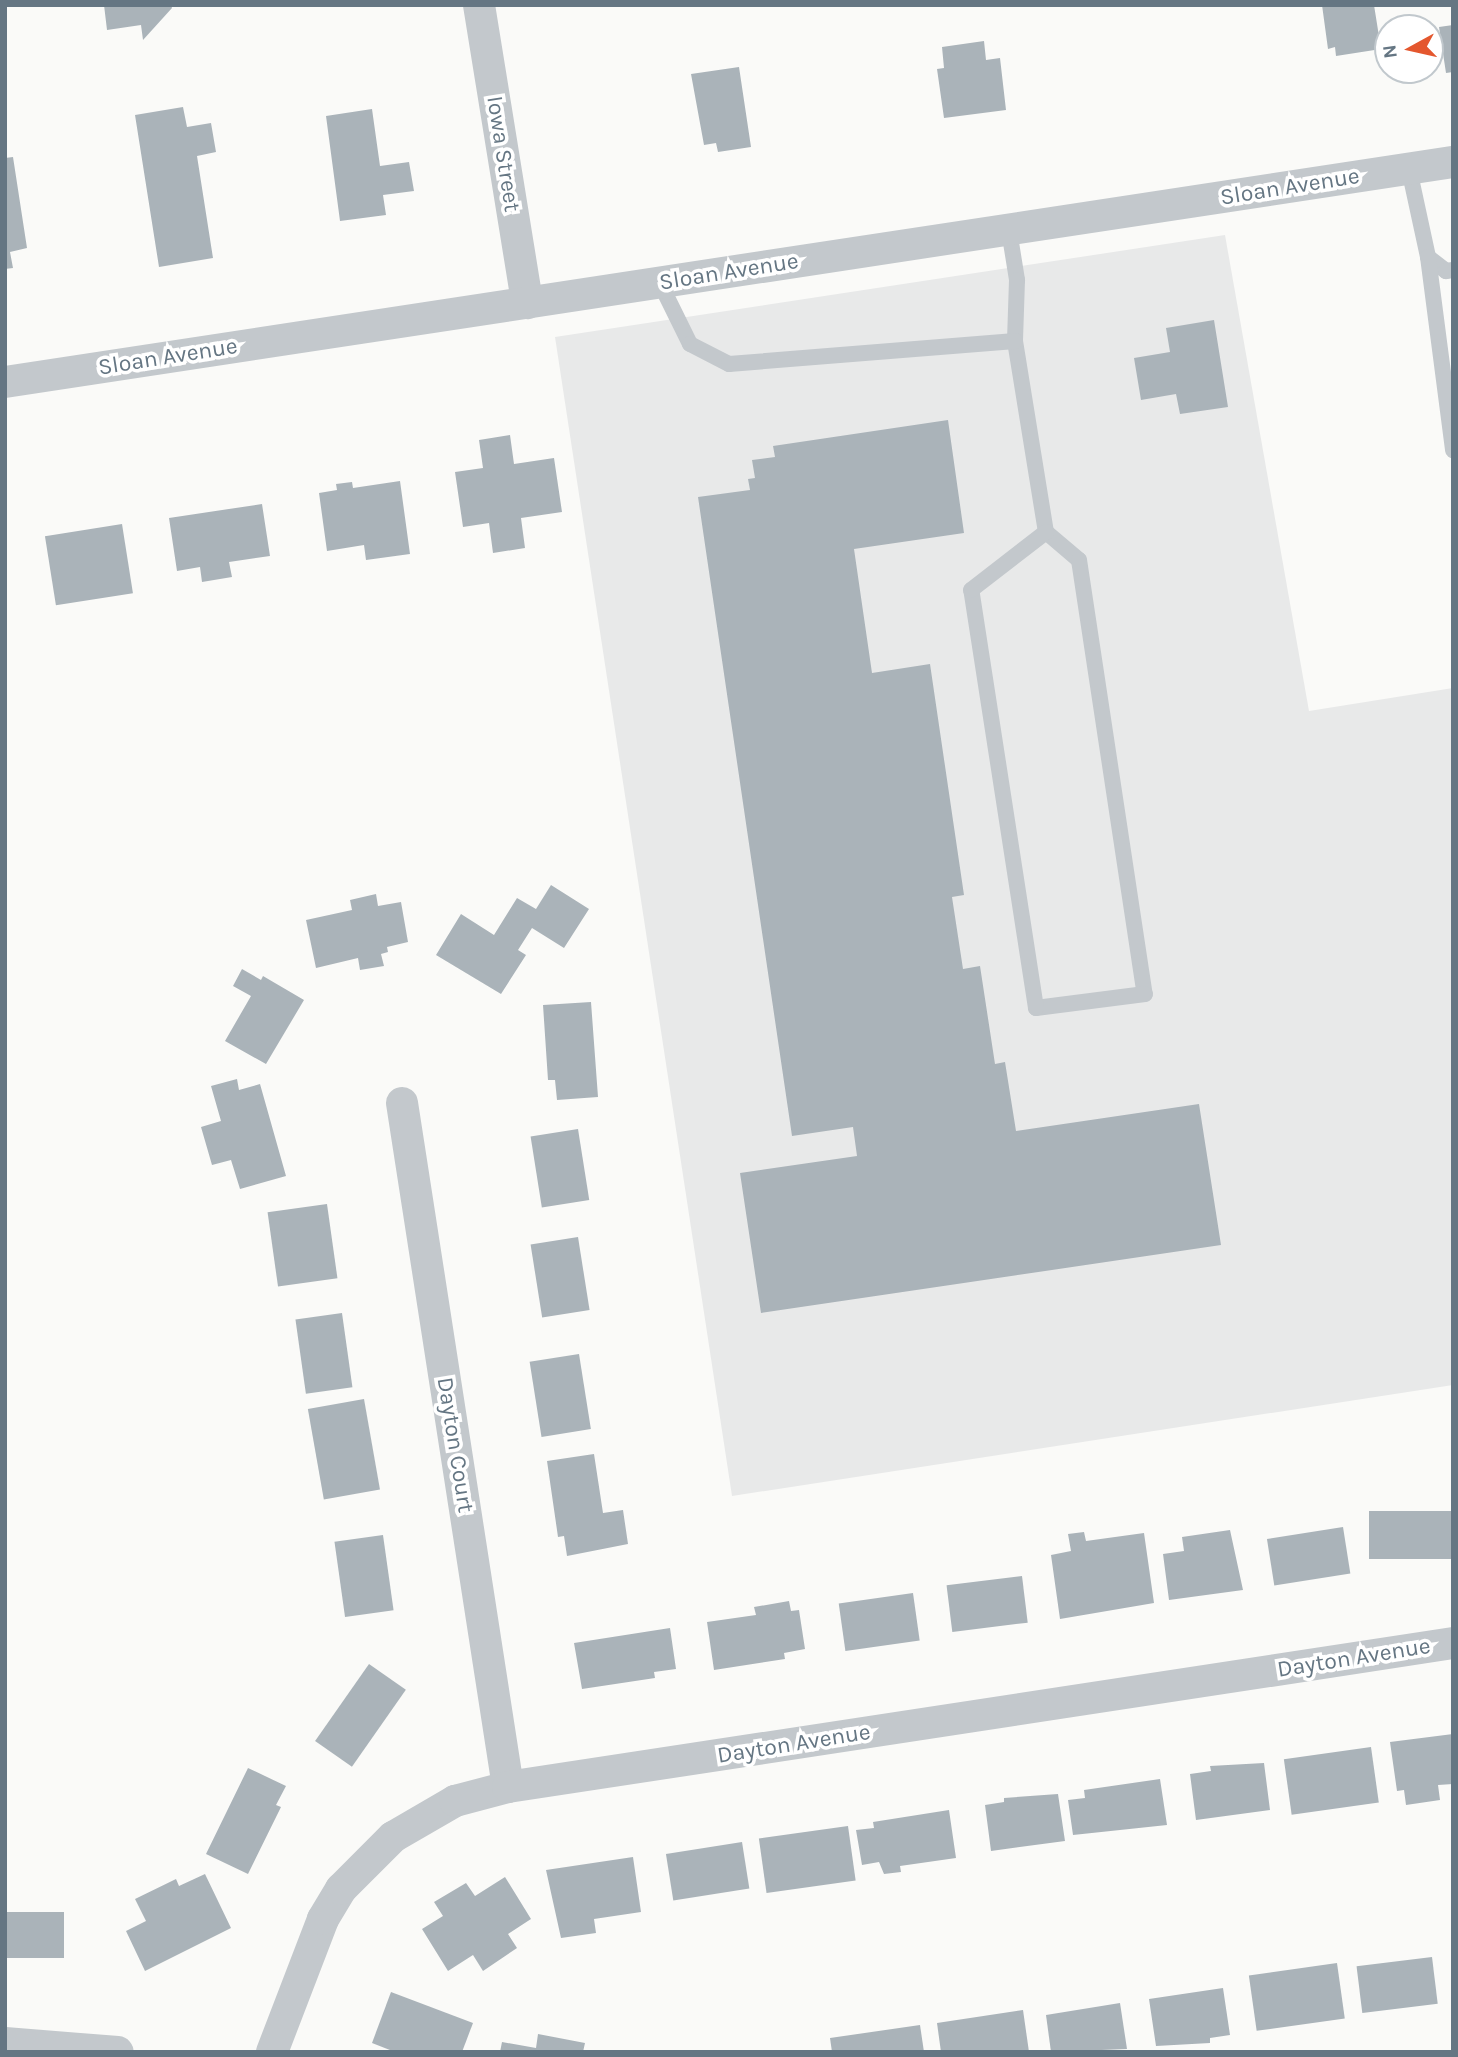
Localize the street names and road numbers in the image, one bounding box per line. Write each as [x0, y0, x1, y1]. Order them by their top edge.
street label: Iowa Street [480, 94, 526, 214]
street label: Sloan Avenue [1218, 162, 1362, 212]
street label: Sloan Avenue [657, 247, 801, 297]
street label: Sloan Avenue [96, 332, 240, 382]
street label: Dayton Court [431, 1375, 479, 1515]
street label: Dayton Avenue [1275, 1632, 1433, 1684]
street label: Dayton Avenue [715, 1718, 873, 1770]

